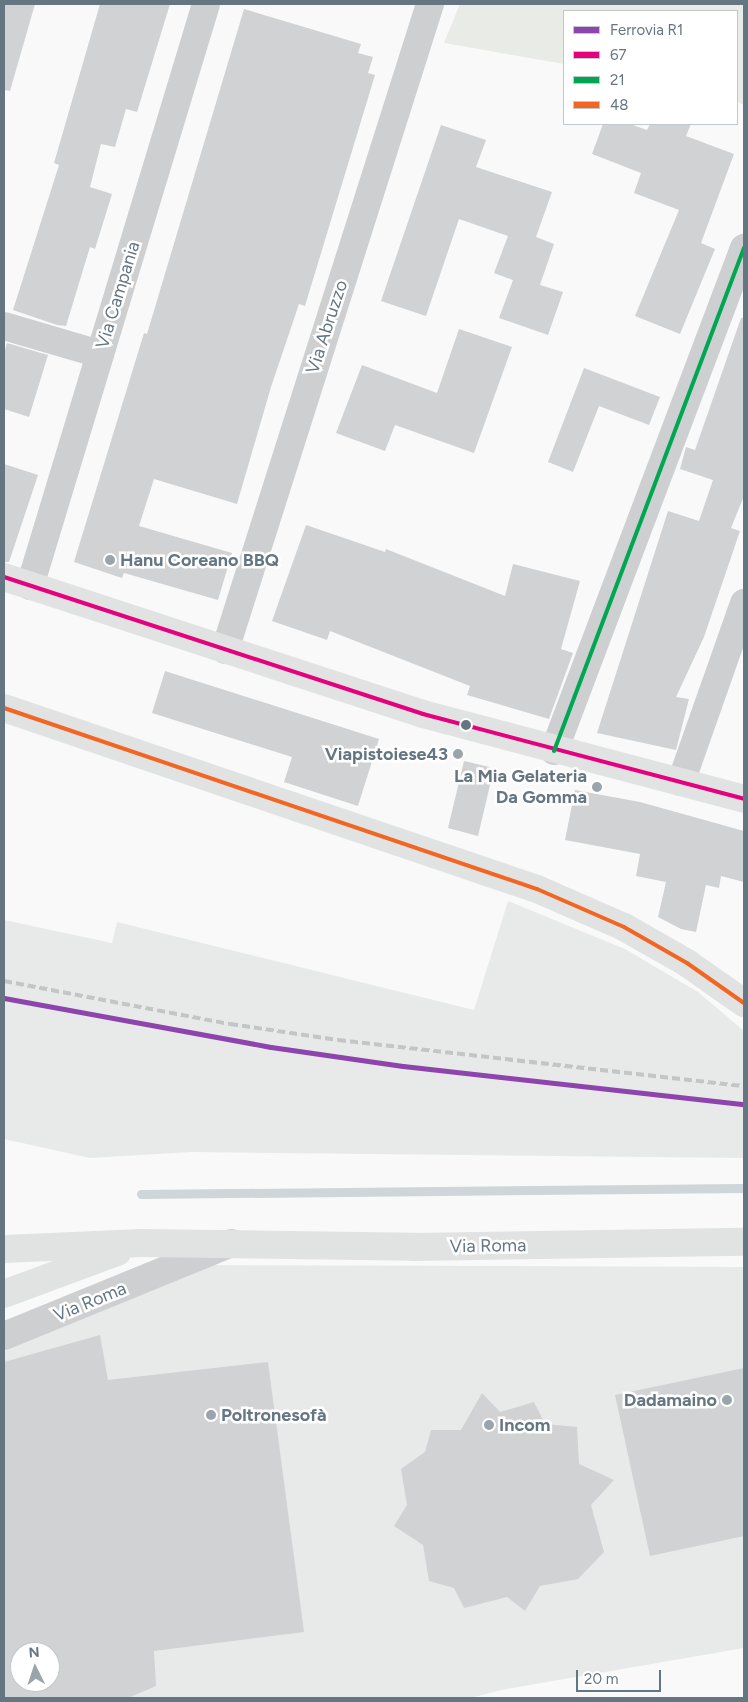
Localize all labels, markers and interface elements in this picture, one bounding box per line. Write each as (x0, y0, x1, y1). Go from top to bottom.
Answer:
legend (563, 10, 738, 125)
text: Ferrovia R1 (610, 21, 683, 39)
text: 67 (610, 46, 627, 64)
text: 21 (610, 71, 625, 89)
text: 48 (610, 96, 629, 114)
street label: Via Campania (91, 239, 145, 351)
street label: Via Abruzzo (302, 277, 352, 377)
place label: Hanu Coreano BBQ (120, 549, 279, 571)
marker: Hanu Coreano BBQ (104, 554, 116, 566)
unlabelled marker (461, 720, 471, 730)
place label: Viapistoiese43 (325, 743, 448, 765)
marker: Viapistoiese43 (452, 748, 464, 760)
place label: La Mia Gelateria Da Gomma (454, 766, 587, 809)
marker: La Mia Gelateria Da Gomma (591, 781, 603, 793)
street label: Via Roma (450, 1235, 526, 1257)
street label: Via Roma (50, 1278, 130, 1326)
place label: Dadamaino (624, 1389, 717, 1411)
marker: Dadamaino (721, 1394, 733, 1406)
place label: Poltronesofà (221, 1404, 326, 1426)
marker: Poltronesofà (205, 1409, 217, 1421)
place label: Incom (499, 1414, 550, 1436)
marker: Incom (483, 1419, 495, 1431)
north arrow (10, 1642, 60, 1692)
text: N (28, 1644, 40, 1661)
scale bar (578, 1660, 663, 1692)
text: 20 m (584, 1670, 618, 1688)

